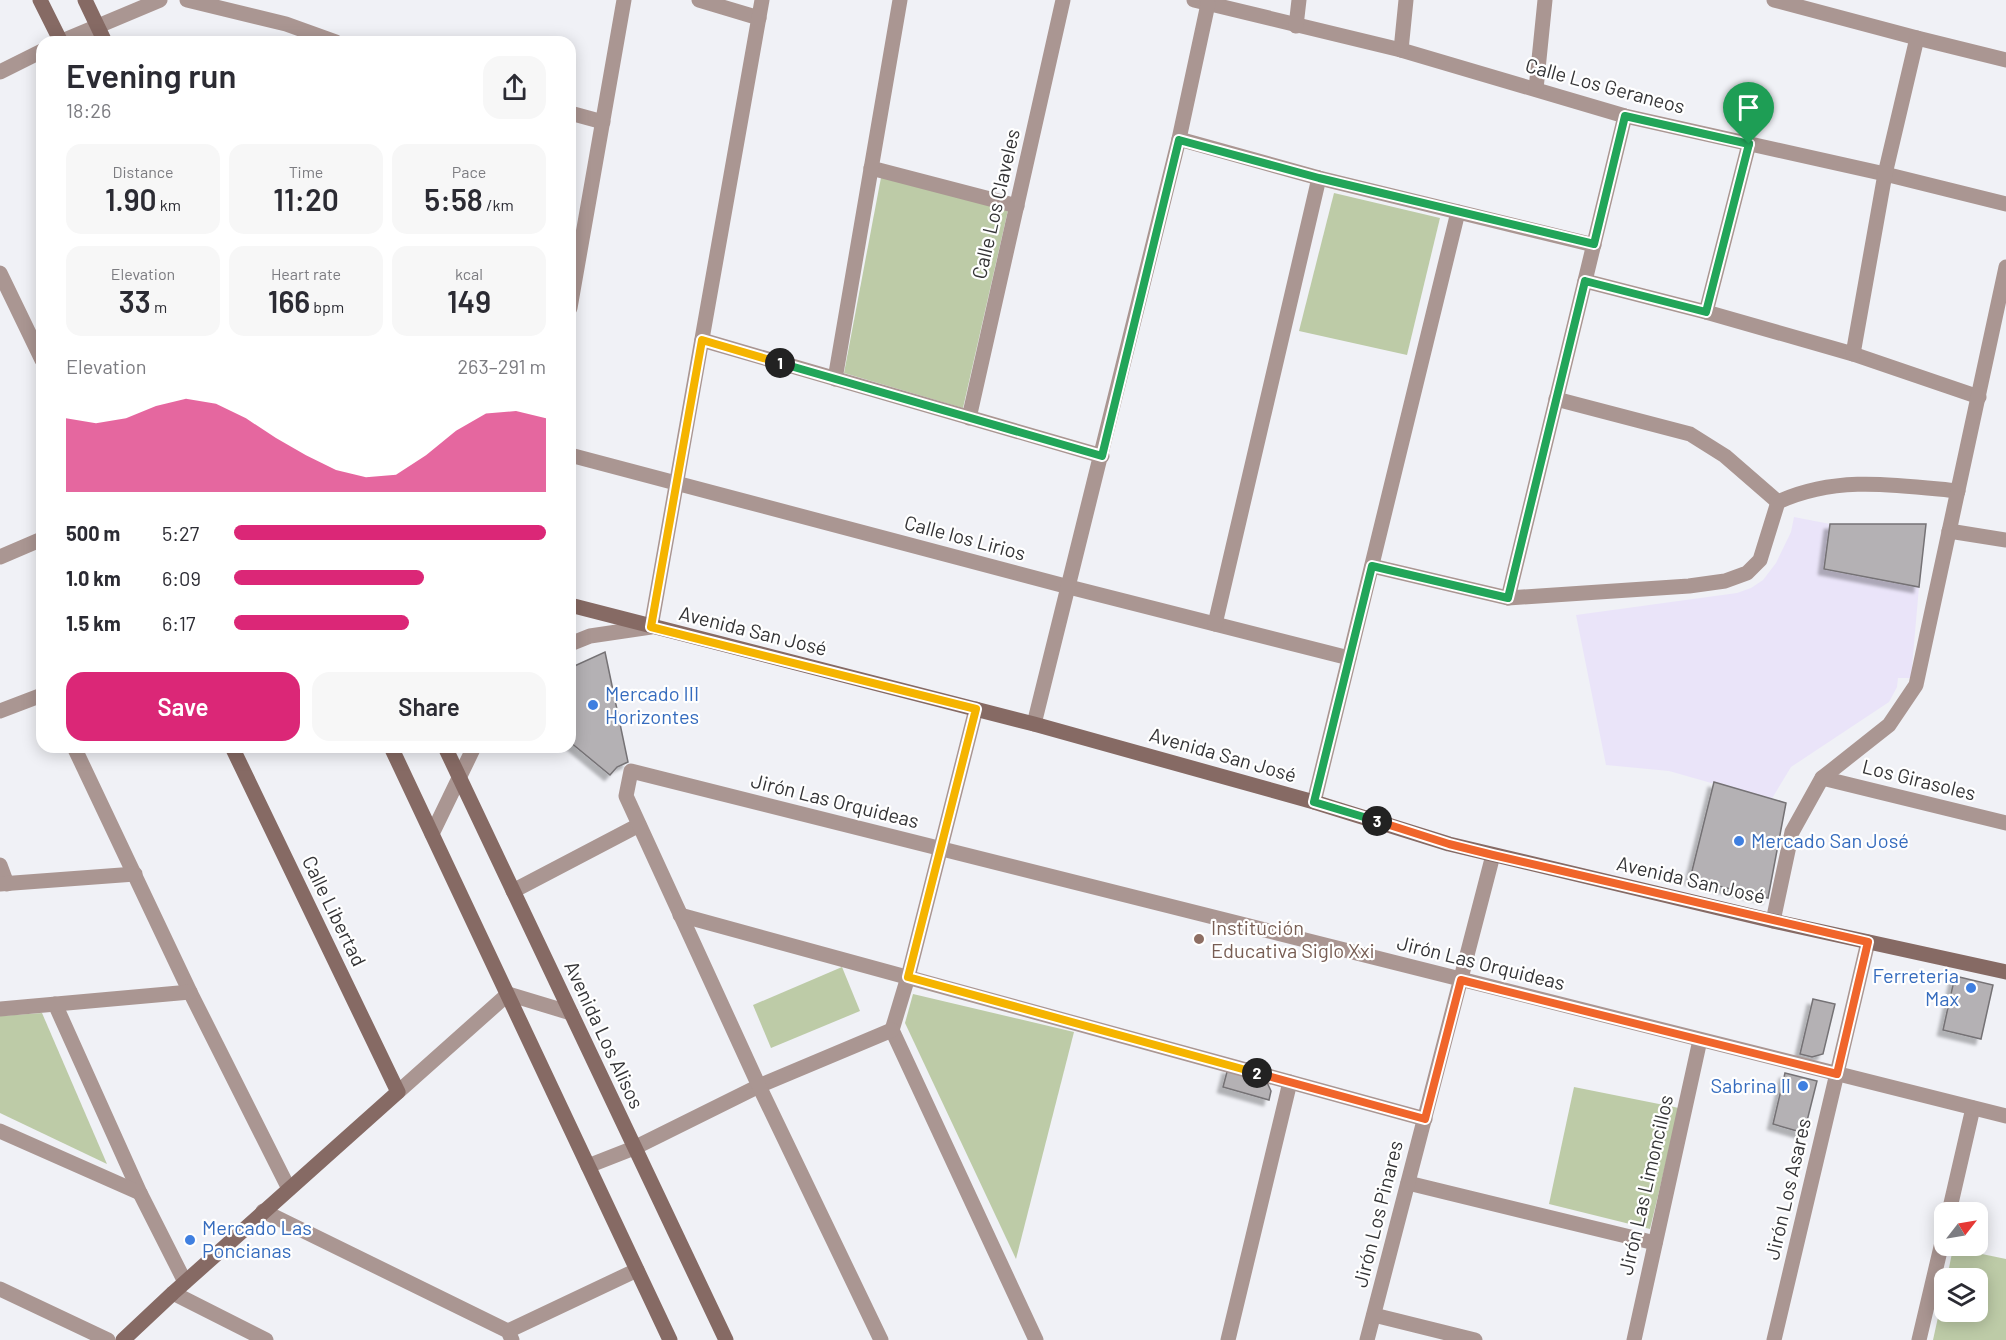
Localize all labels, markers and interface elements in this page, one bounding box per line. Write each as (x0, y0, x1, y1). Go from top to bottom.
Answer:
street label: Calle Los Geraneos (1523, 52, 1688, 118)
text: Evening run (66, 55, 236, 95)
button: share (483, 56, 546, 119)
pin (1723, 82, 1774, 144)
icon: arrive (1732, 91, 1765, 124)
text: 18:26 (66, 98, 111, 122)
street label: Calle Los Claveles (966, 126, 1024, 281)
text: Distance (113, 162, 173, 181)
text: Time (289, 162, 323, 181)
text: Pace (452, 162, 486, 181)
text: 1.90 (105, 181, 157, 217)
text: 11:20 (273, 181, 339, 217)
text: 5:58 (424, 181, 483, 217)
text: km (157, 195, 181, 214)
text: /km (483, 195, 514, 214)
text: Elevation (111, 264, 175, 283)
text: Heart rate (271, 264, 341, 283)
text: kcal (455, 264, 483, 283)
text: 33 (119, 283, 151, 319)
text: 166 (268, 283, 310, 319)
text: 149 (447, 283, 491, 319)
text: m (151, 297, 167, 316)
text: bpm (310, 297, 344, 316)
pin: 1 (765, 348, 795, 378)
text: 1 (777, 353, 783, 372)
text: Elevation (66, 354, 147, 378)
text: 263–291 m (457, 354, 546, 378)
street label: Calle los Lirios (902, 509, 1029, 565)
text: 500 m (66, 521, 120, 545)
text: 5:27 (162, 521, 199, 545)
text: 1.0 km (66, 566, 121, 590)
text: 6:09 (162, 566, 201, 590)
street label: Avenida San José (677, 600, 830, 660)
text: 1.5 km (66, 611, 121, 635)
text: 6:17 (162, 611, 196, 635)
button: Save (66, 672, 300, 741)
button: Share (312, 672, 546, 741)
place label: Mercado III Horizontes (605, 681, 699, 728)
marker: Mercado III Horizontes (586, 698, 600, 712)
street label: Avenida San José (1147, 722, 1300, 786)
street label: Los Girasoles (1860, 753, 1978, 805)
street label: Jirón Las Orquideas (749, 768, 922, 833)
pin: 3 (1362, 806, 1392, 836)
text: 3 (1373, 811, 1381, 830)
place label: Mercado San José (1751, 828, 1909, 852)
marker: Mercado San José (1732, 834, 1746, 848)
street label: Avenida San José (1615, 850, 1768, 908)
street label: Calle Libertad (298, 851, 372, 970)
place label: Institución Educativa Siglo Xxi (1211, 915, 1375, 962)
street label: Jirón Las Orquideas (1395, 930, 1568, 995)
marker: Institución Educativa Siglo Xxi (1192, 932, 1206, 946)
street label: Avenida Los Alisos (560, 957, 650, 1112)
place label: Ferreteria Max (1873, 963, 1959, 1010)
marker: Ferreteria Max (1964, 981, 1978, 995)
pin: 2 (1242, 1058, 1272, 1088)
text: 2 (1253, 1063, 1261, 1082)
place label: Sabrina II (1710, 1073, 1791, 1097)
marker: Sabrina II (1796, 1079, 1810, 1093)
street label: Jirón Las Limoncillos (1613, 1092, 1677, 1277)
street label: Jirón Los Asares (1759, 1116, 1815, 1262)
street label: Jirón Los Pinares (1347, 1138, 1407, 1290)
north arrow (1934, 1202, 1988, 1256)
map controls (1934, 1202, 1988, 1322)
place label: Mercado Las Poncianas (202, 1215, 312, 1262)
marker: Mercado Las Poncianas (183, 1233, 197, 1247)
button: layers (1934, 1268, 1988, 1322)

